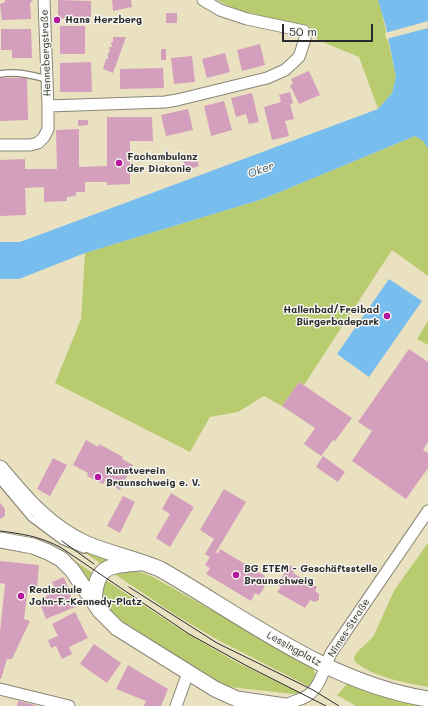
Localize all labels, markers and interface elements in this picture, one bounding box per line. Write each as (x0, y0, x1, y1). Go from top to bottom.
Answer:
street label: Hennebergstraße (38, 9, 54, 97)
place label: Hans Herzberg (65, 14, 142, 26)
marker: Hans Herzberg (52, 15, 62, 25)
scale bar (284, 16, 375, 42)
text: 50 m (289, 23, 317, 39)
place label: Fachambulanz der Diakonie (127, 151, 198, 174)
marker: Fachambulanz der Diakonie (114, 158, 124, 168)
water label: Oker (246, 159, 276, 181)
place label: Hallenbad/Freibad Bürgerbadepark (283, 304, 379, 328)
marker: Hallenbad/Freibad Bürgerbadepark (382, 311, 392, 321)
place label: Kunstverein Braunschweig e. V. (106, 465, 200, 488)
marker: Kunstverein Braunschweig e. V. (93, 472, 103, 482)
place label: BG ETEM - Geschäftsstelle Braunschweig (244, 563, 377, 586)
marker: BG ETEM - Geschäftsstelle Braunschweig (231, 570, 241, 580)
place label: Realschule John-F.-Kennedy-Platz (29, 584, 142, 608)
marker: Realschule John-F.-Kennedy-Platz (16, 591, 26, 601)
street label: Nîmes-Straße (326, 596, 372, 660)
street label: Lessingplatz (265, 629, 323, 669)

